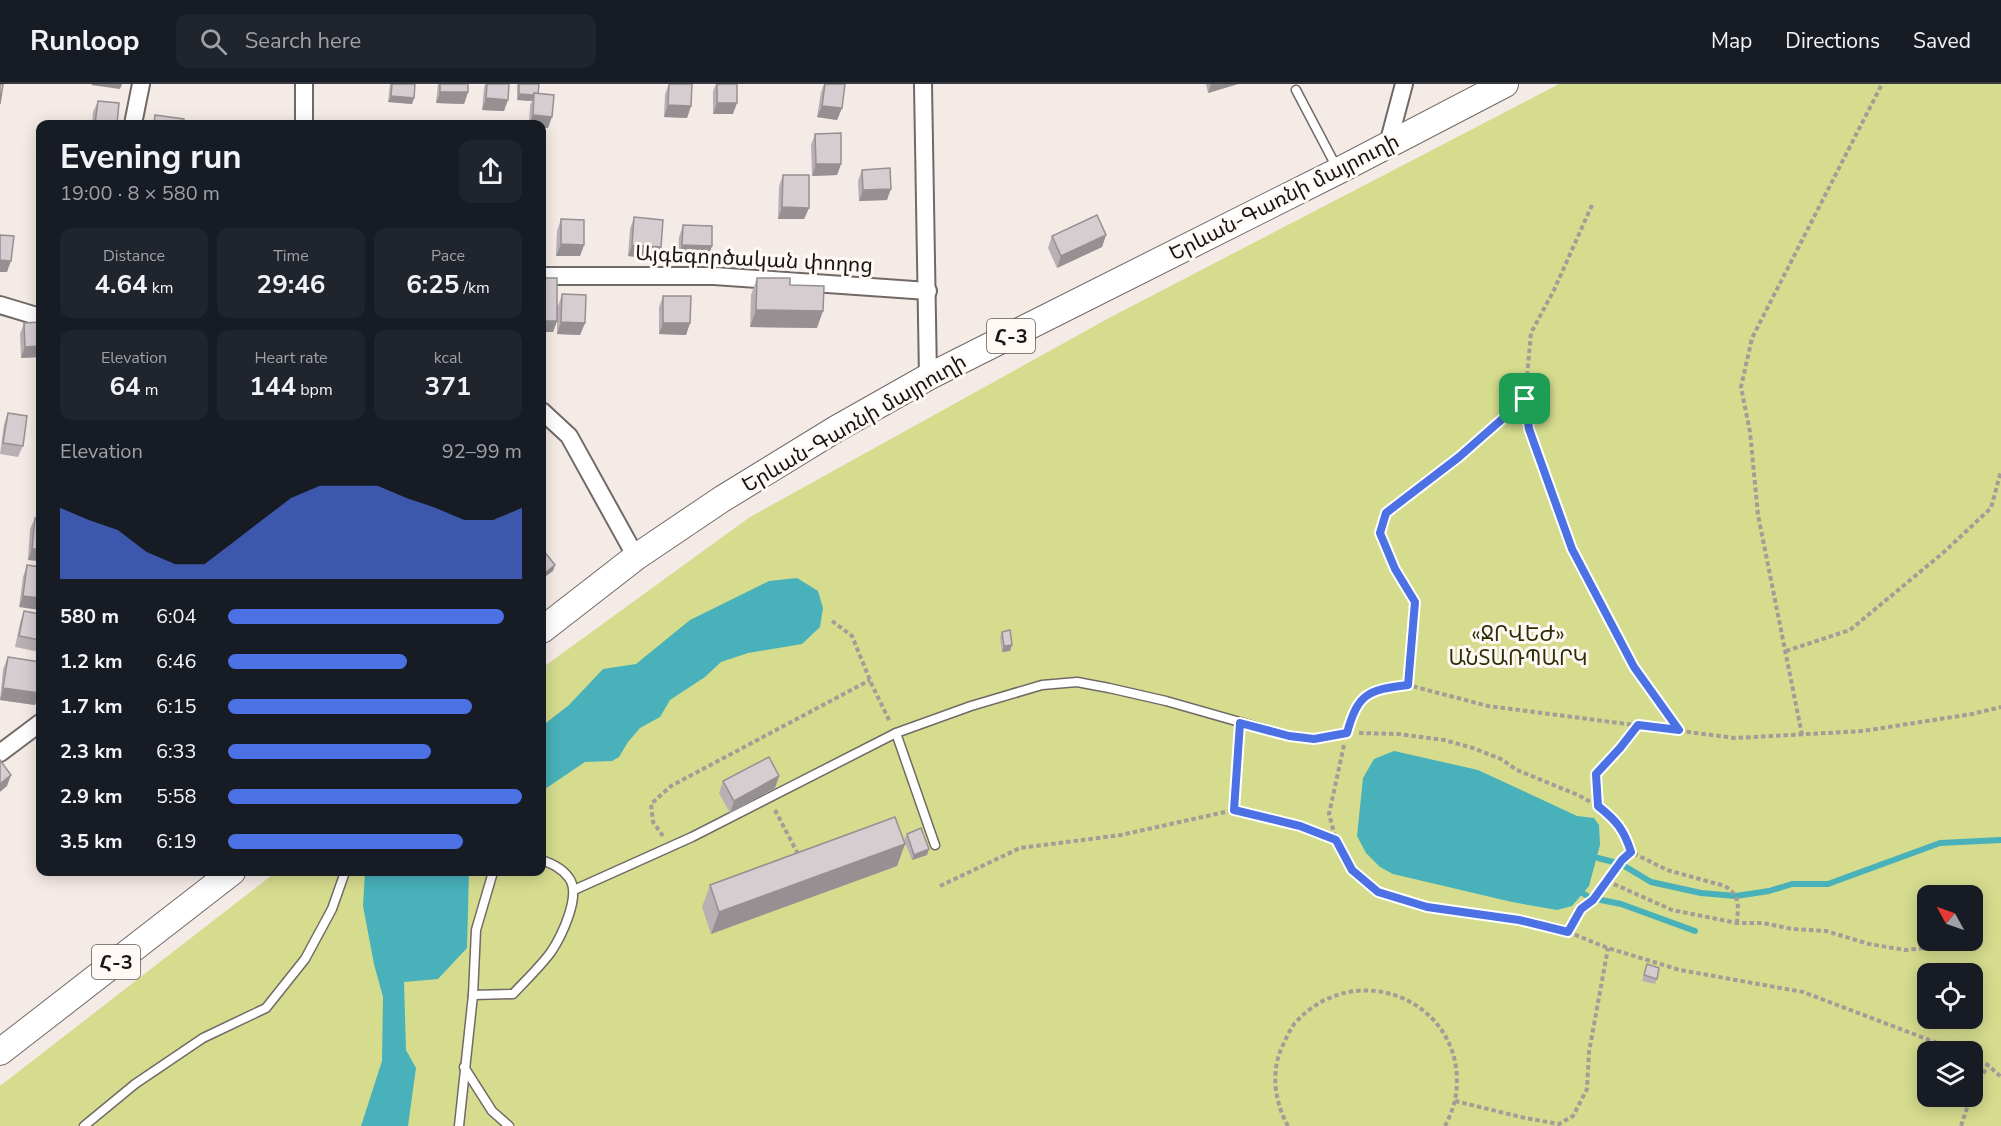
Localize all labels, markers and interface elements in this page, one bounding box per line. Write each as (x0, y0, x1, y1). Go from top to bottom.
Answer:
search box (176, 14, 596, 68)
text: Runloop (30, 22, 140, 60)
icon: search (197, 25, 230, 58)
text: Search here (245, 26, 361, 56)
text: Map (1711, 27, 1752, 55)
text: Directions (1785, 27, 1880, 55)
text: Saved (1913, 27, 1971, 55)
street label: Երևան-Գառնի մայրուղի (1164, 127, 1404, 267)
text: Evening run (60, 135, 242, 180)
button: share (459, 140, 522, 203)
text: 19:00 · 8 × 580 m (60, 180, 220, 207)
street label: Այգեգործական փողոց (634, 239, 874, 279)
text: Distance (103, 245, 165, 267)
text: Time (273, 245, 309, 267)
text: Pace (431, 245, 465, 267)
text: 4.64 (94, 267, 148, 302)
text: 29:46 (257, 267, 325, 302)
text: 6:25 (406, 267, 459, 302)
text: km (148, 277, 174, 299)
text: /km (459, 277, 490, 299)
road number: Հ-3 (987, 319, 1035, 353)
text: Elevation (101, 347, 167, 369)
text: Heart rate (254, 347, 328, 369)
text: kcal (434, 347, 462, 369)
street label: Երևան-Գառնի մայրուղի (737, 347, 971, 499)
text: 64 (109, 369, 141, 404)
text: 144 (249, 369, 296, 404)
text: 371 (425, 369, 471, 404)
pin (1499, 373, 1550, 424)
text: m (141, 379, 159, 401)
text: bpm (296, 379, 333, 401)
icon: arrive (1508, 382, 1541, 415)
text: Elevation (60, 438, 143, 465)
text: 92–99 m (442, 438, 522, 465)
text: 580 m (60, 603, 119, 630)
text: 6:04 (156, 603, 197, 630)
park label: «ՋՐՎԵԺ» ԱՆՏԱՌՊԱՐԿ (1448, 620, 1588, 672)
text: 1.2 km (60, 648, 123, 675)
text: 6:46 (156, 648, 197, 675)
text: 1.7 km (60, 693, 123, 720)
text: 6:15 (156, 693, 197, 720)
text: 2.3 km (60, 738, 123, 765)
text: 6:33 (156, 738, 197, 765)
text: 2.9 km (60, 783, 123, 810)
text: 5:58 (156, 783, 197, 810)
text: 3.5 km (60, 828, 123, 855)
text: 6:19 (156, 828, 197, 855)
north arrow (1917, 885, 1983, 951)
map controls (1917, 885, 1983, 1107)
road number: Հ-3 (92, 945, 140, 979)
button: locate (1917, 963, 1983, 1029)
button: layers (1917, 1041, 1983, 1107)

